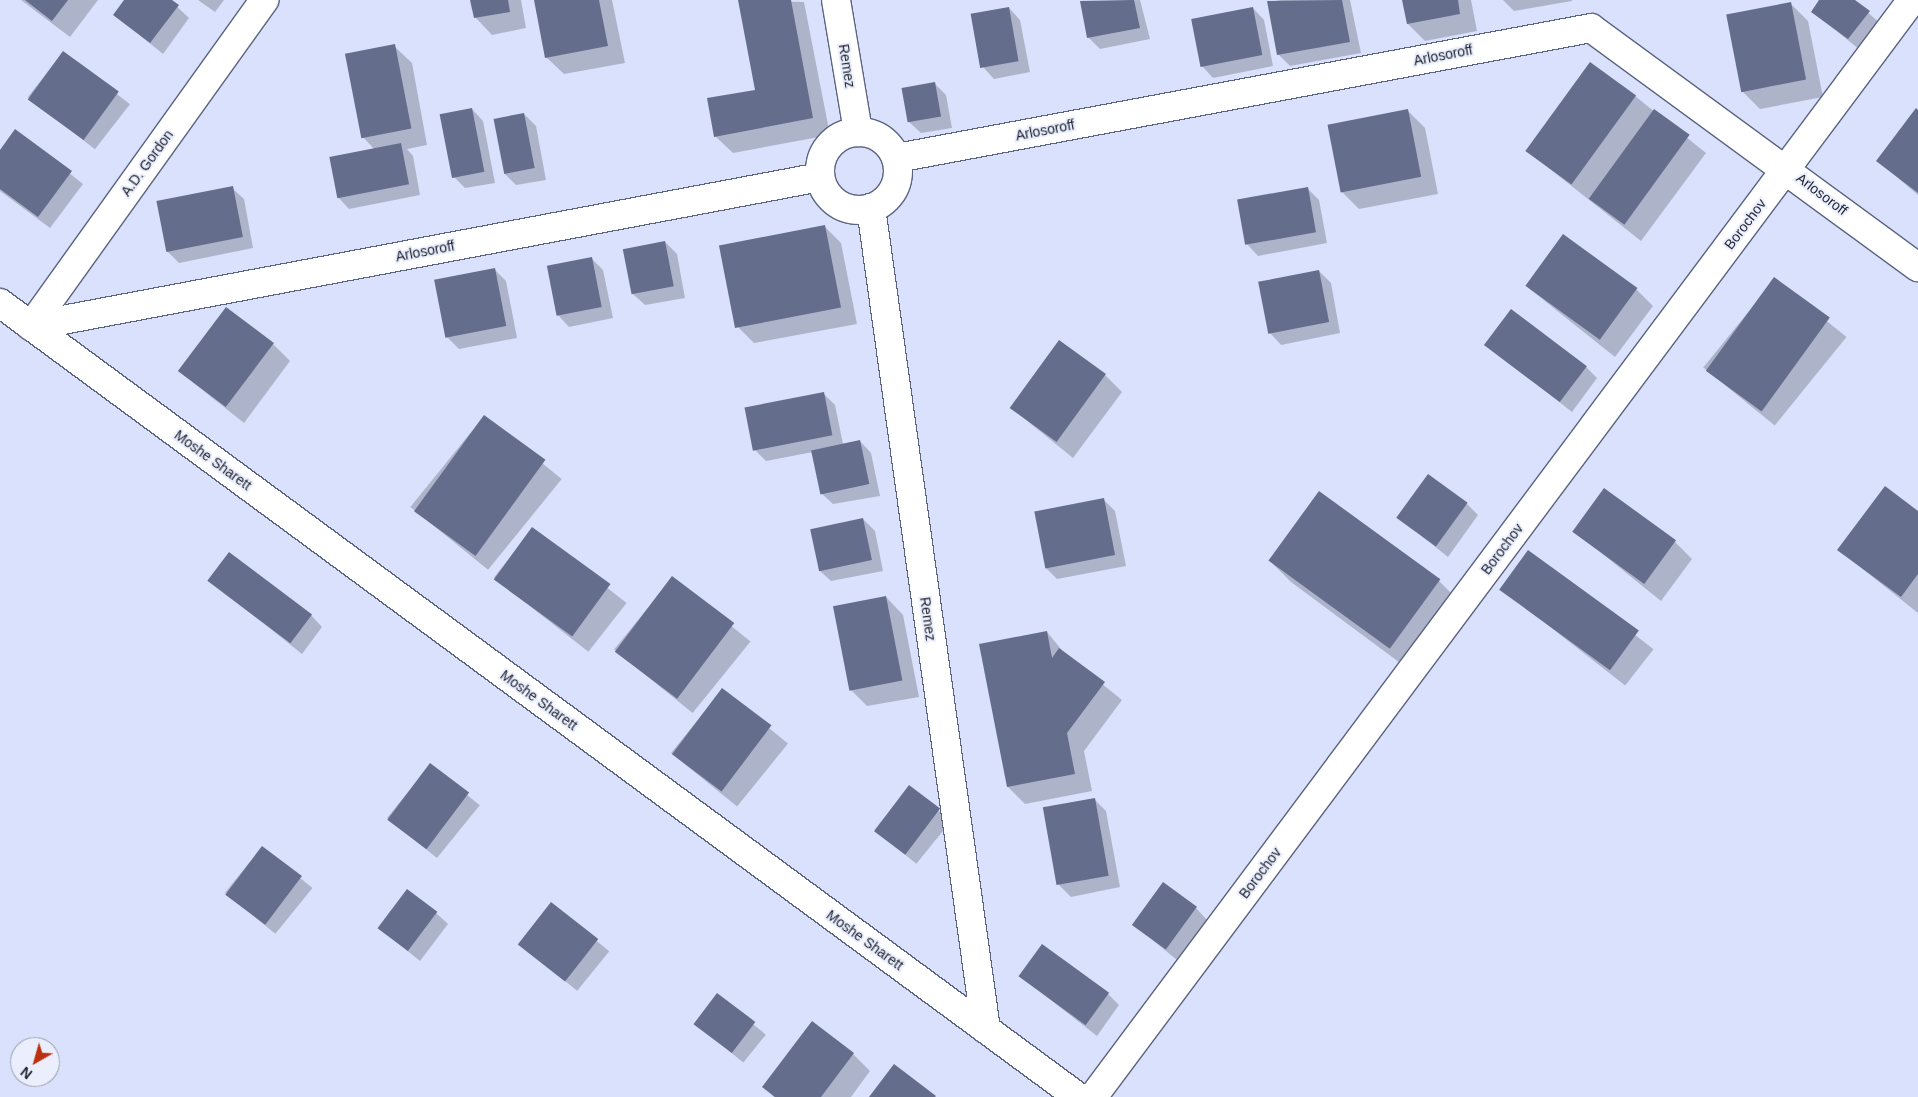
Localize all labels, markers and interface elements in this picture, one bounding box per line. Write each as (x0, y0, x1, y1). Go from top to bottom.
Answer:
street label: Arlosoroff (1412, 41, 1474, 69)
street label: Remez (835, 43, 859, 89)
street label: Arlosoroff (1014, 116, 1076, 144)
street label: A.D. Gordon (117, 127, 177, 199)
street label: Arlosoroff (1793, 169, 1851, 219)
street label: Borochov (1720, 195, 1770, 253)
street label: Arlosoroff (394, 237, 456, 265)
street label: Moshe Sharett (171, 426, 255, 494)
street label: Borochov (1477, 520, 1527, 578)
street label: Remez (917, 596, 939, 642)
street label: Moshe Sharett (497, 666, 581, 734)
street label: Borochov (1235, 844, 1285, 902)
street label: Moshe Sharett (823, 906, 907, 974)
north arrow (10, 1037, 60, 1087)
text: N (17, 1064, 35, 1082)

